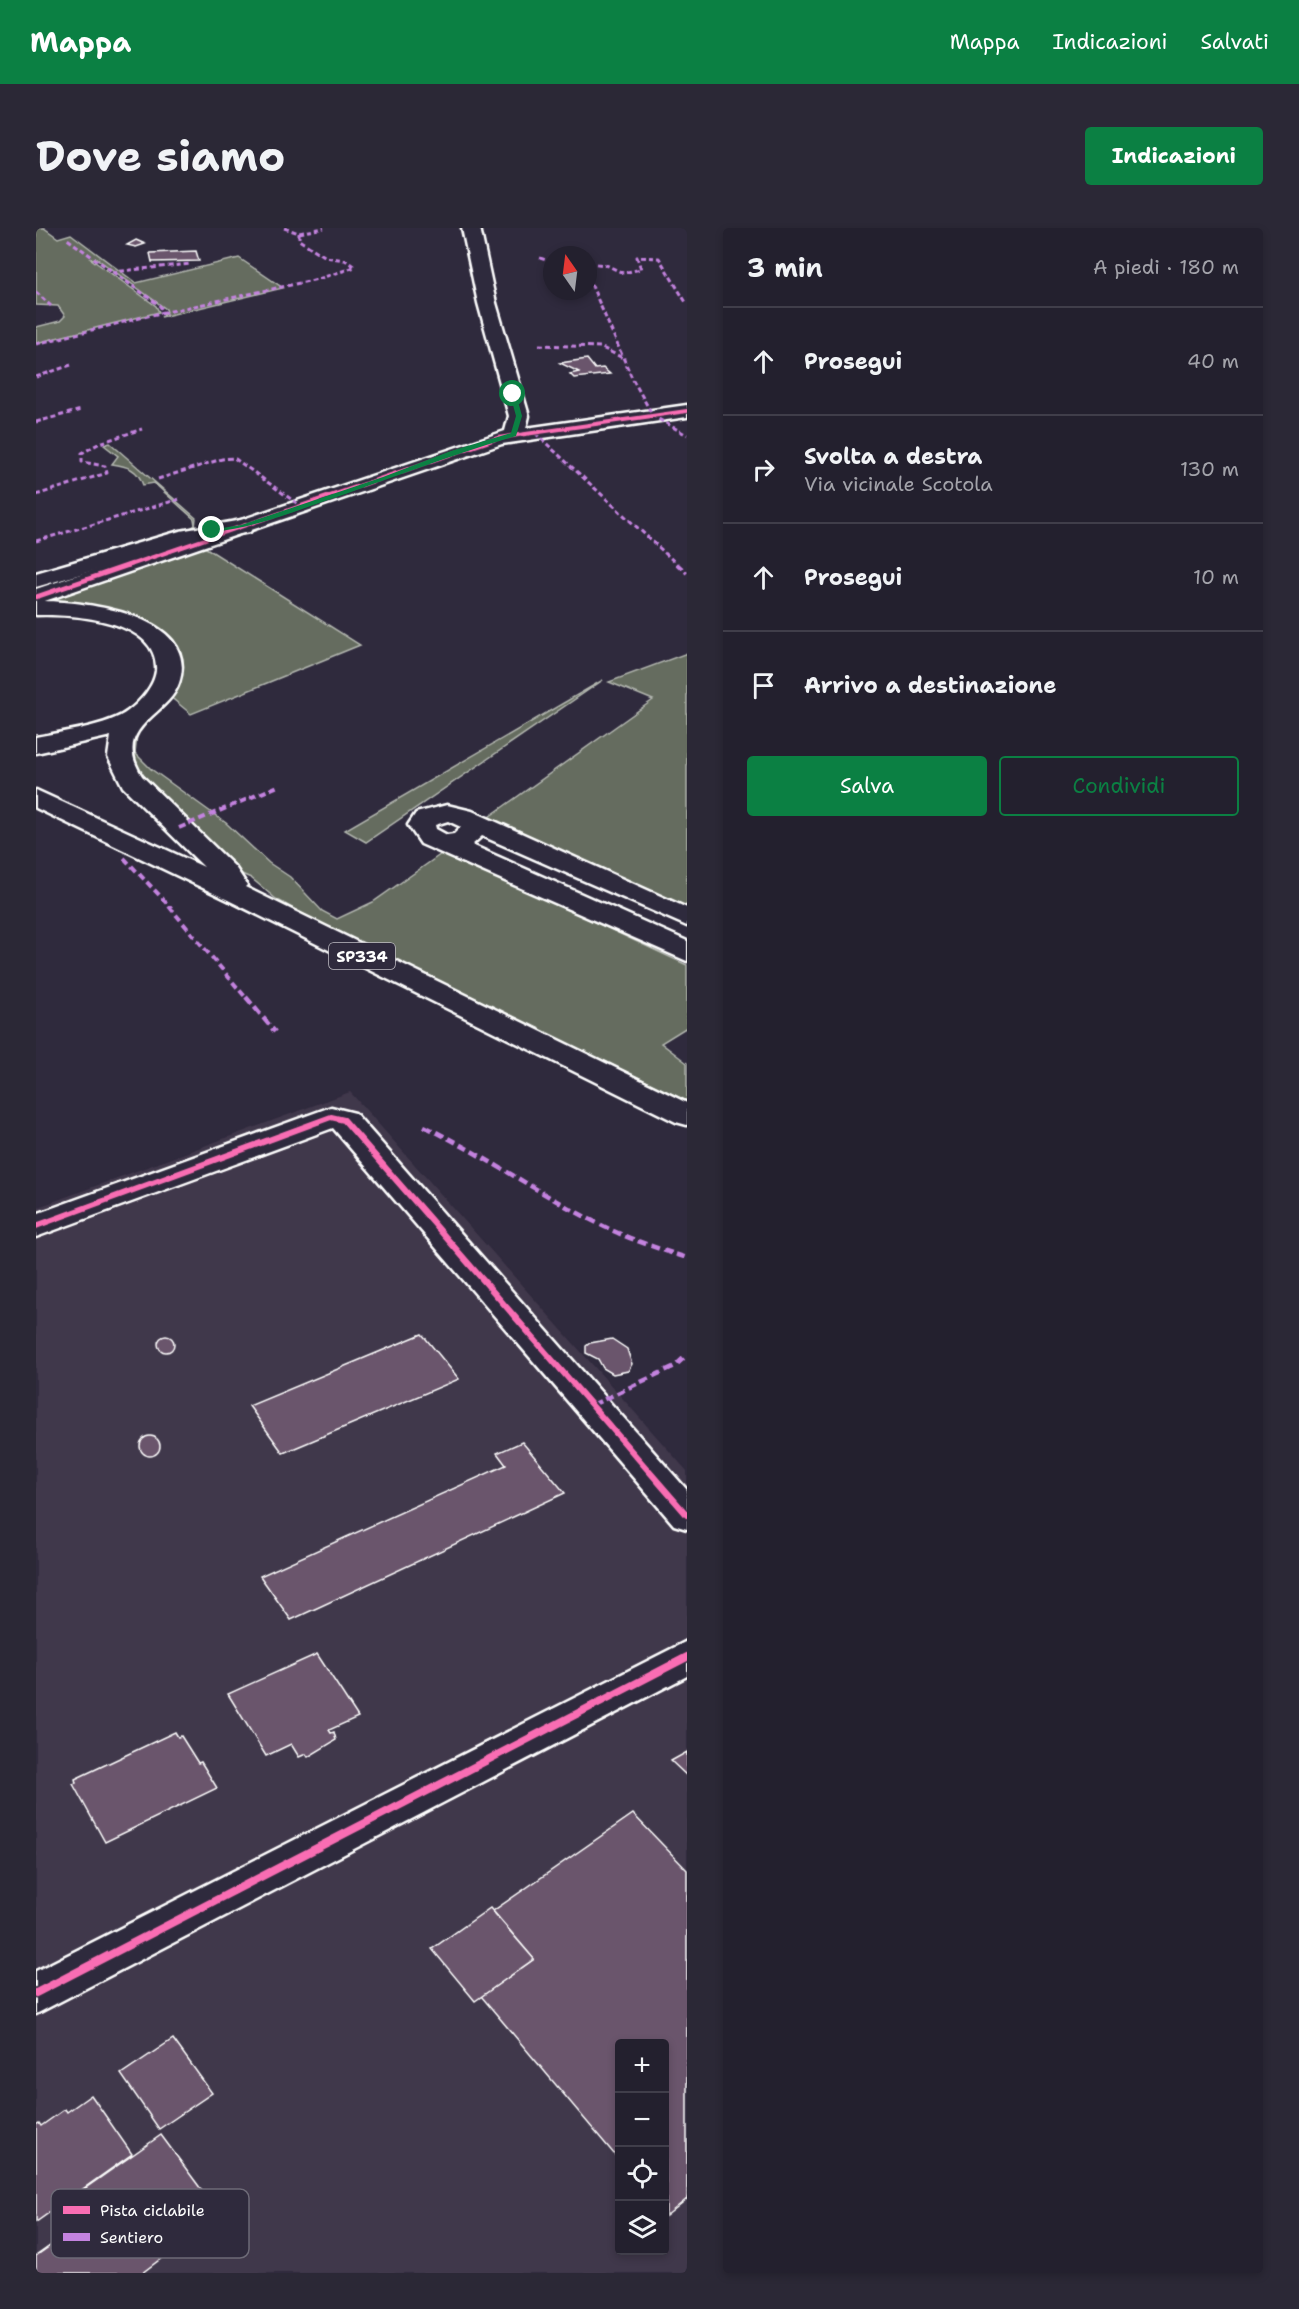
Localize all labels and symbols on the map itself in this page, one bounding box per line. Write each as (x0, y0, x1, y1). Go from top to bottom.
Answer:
north arrow (543, 246, 597, 300)
route start (499, 380, 525, 406)
route end (198, 516, 224, 542)
road number: SP334 (329, 943, 395, 969)
legend (51, 2189, 249, 2258)
text: Pista ciclabile (100, 2200, 205, 2221)
text: Sentiero (100, 2227, 163, 2248)

